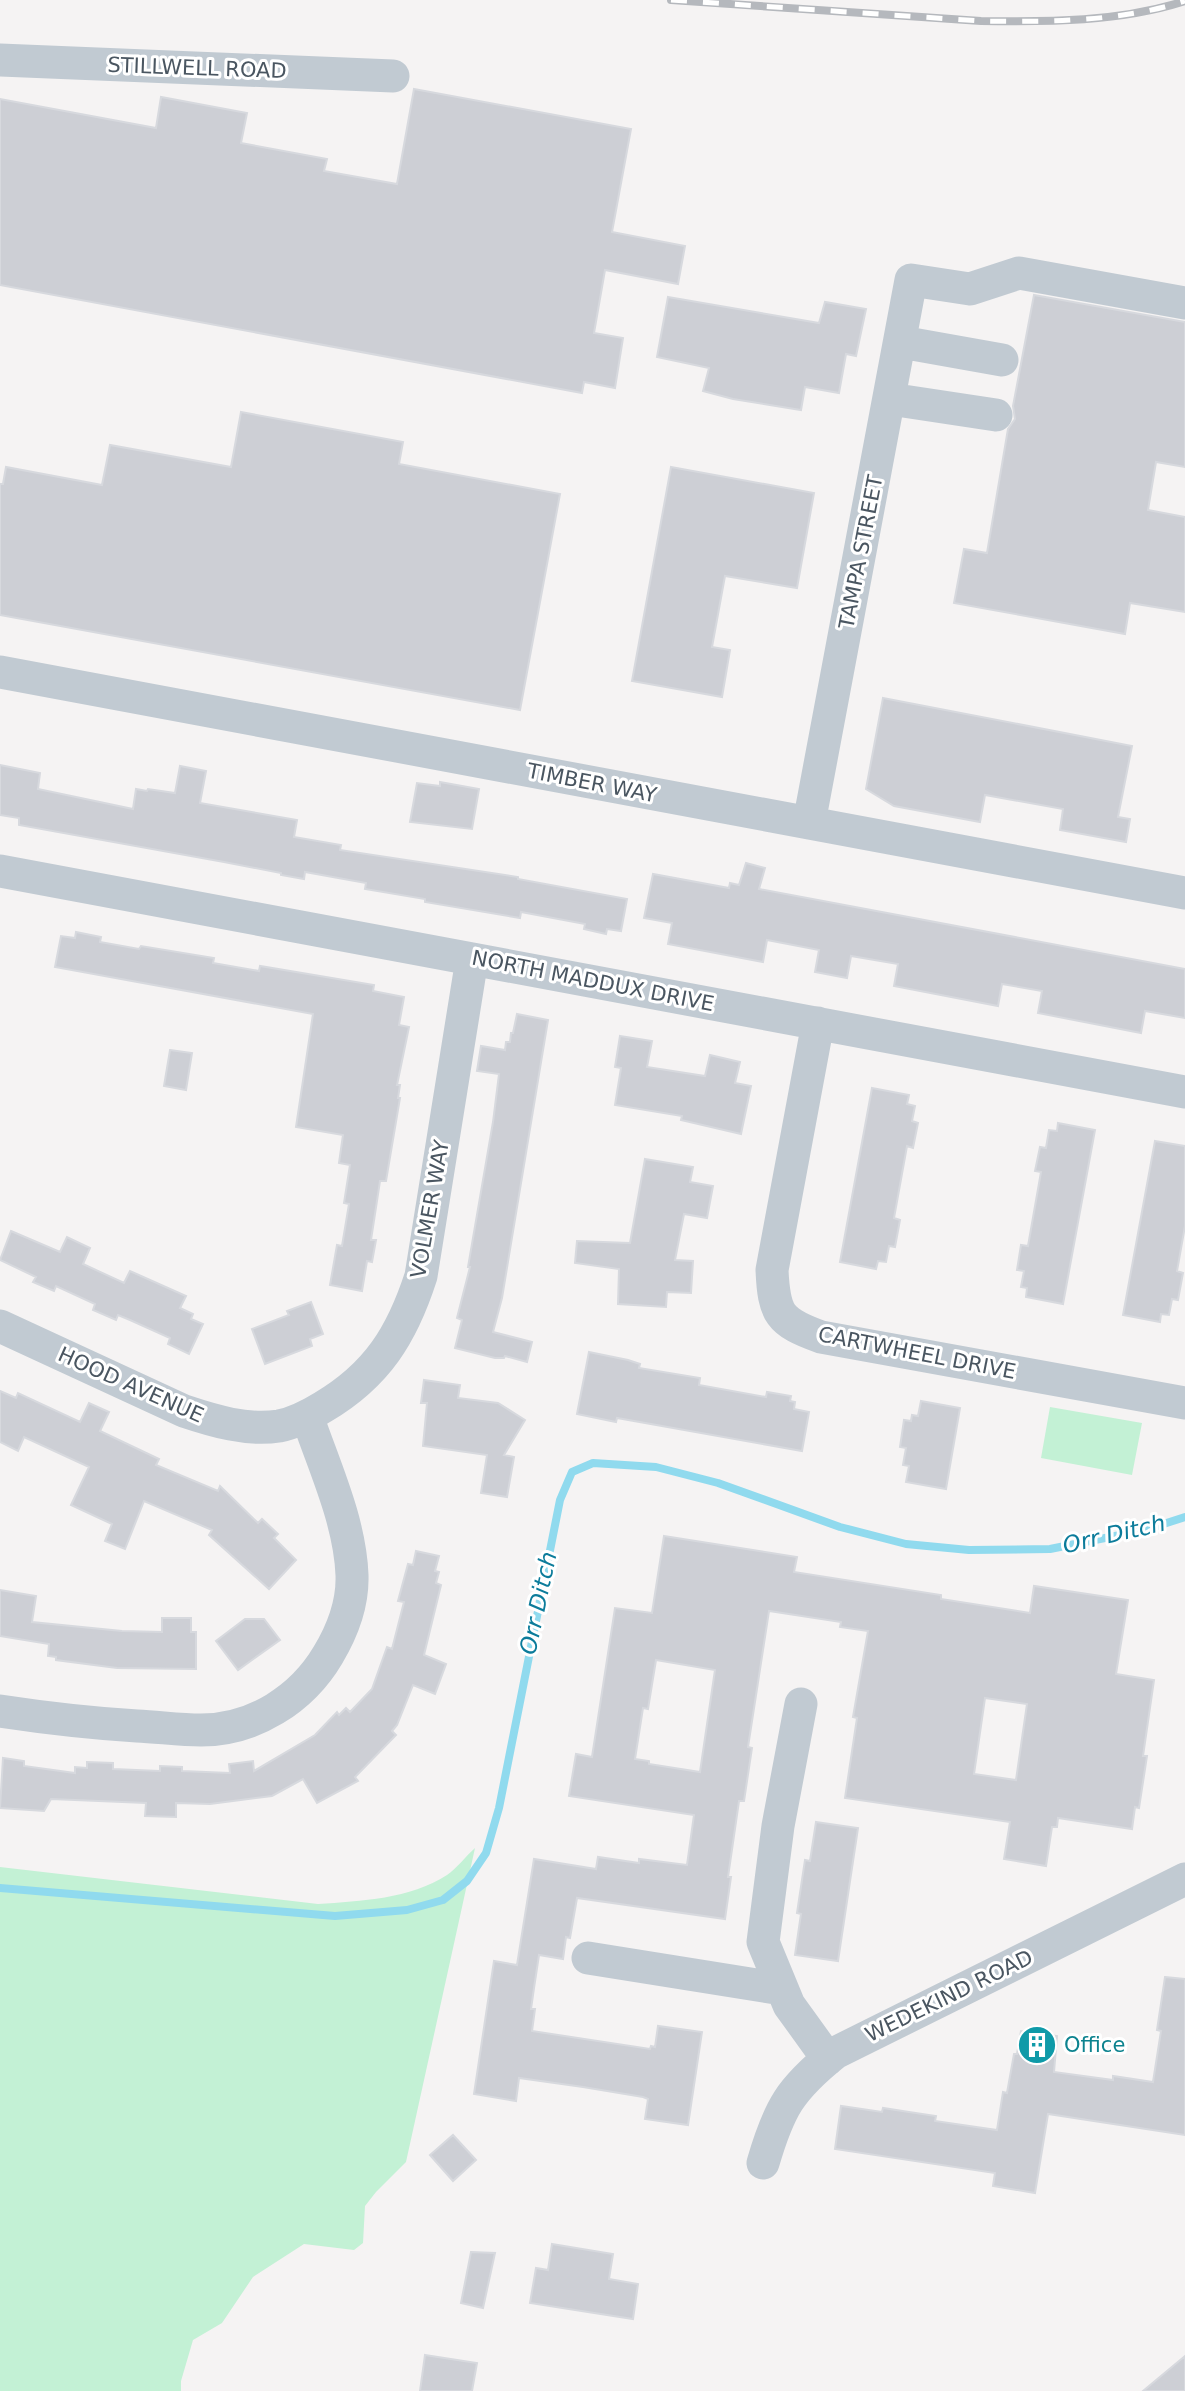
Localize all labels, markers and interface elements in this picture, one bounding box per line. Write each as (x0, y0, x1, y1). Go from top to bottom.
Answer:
street label: STILLWELL ROAD (107, 53, 287, 83)
street label: TAMPA STREET (834, 473, 888, 632)
street label: TIMBER WAY (524, 759, 659, 807)
street label: NORTH MADDUX DRIVE (470, 946, 716, 1016)
street label: VOLMER WAY (406, 1138, 454, 1280)
street label: CARTWHEEL DRIVE (816, 1322, 1018, 1384)
street label: HOOD AVENUE (55, 1342, 207, 1428)
water label: Orr Ditch (1060, 1510, 1168, 1558)
water label: Orr Ditch (514, 1549, 562, 1657)
street label: WEDEKIND ROAD (861, 1945, 1037, 2047)
building icon: Office (1016, 2024, 1058, 2066)
place label: Office (1064, 2033, 1125, 2057)

